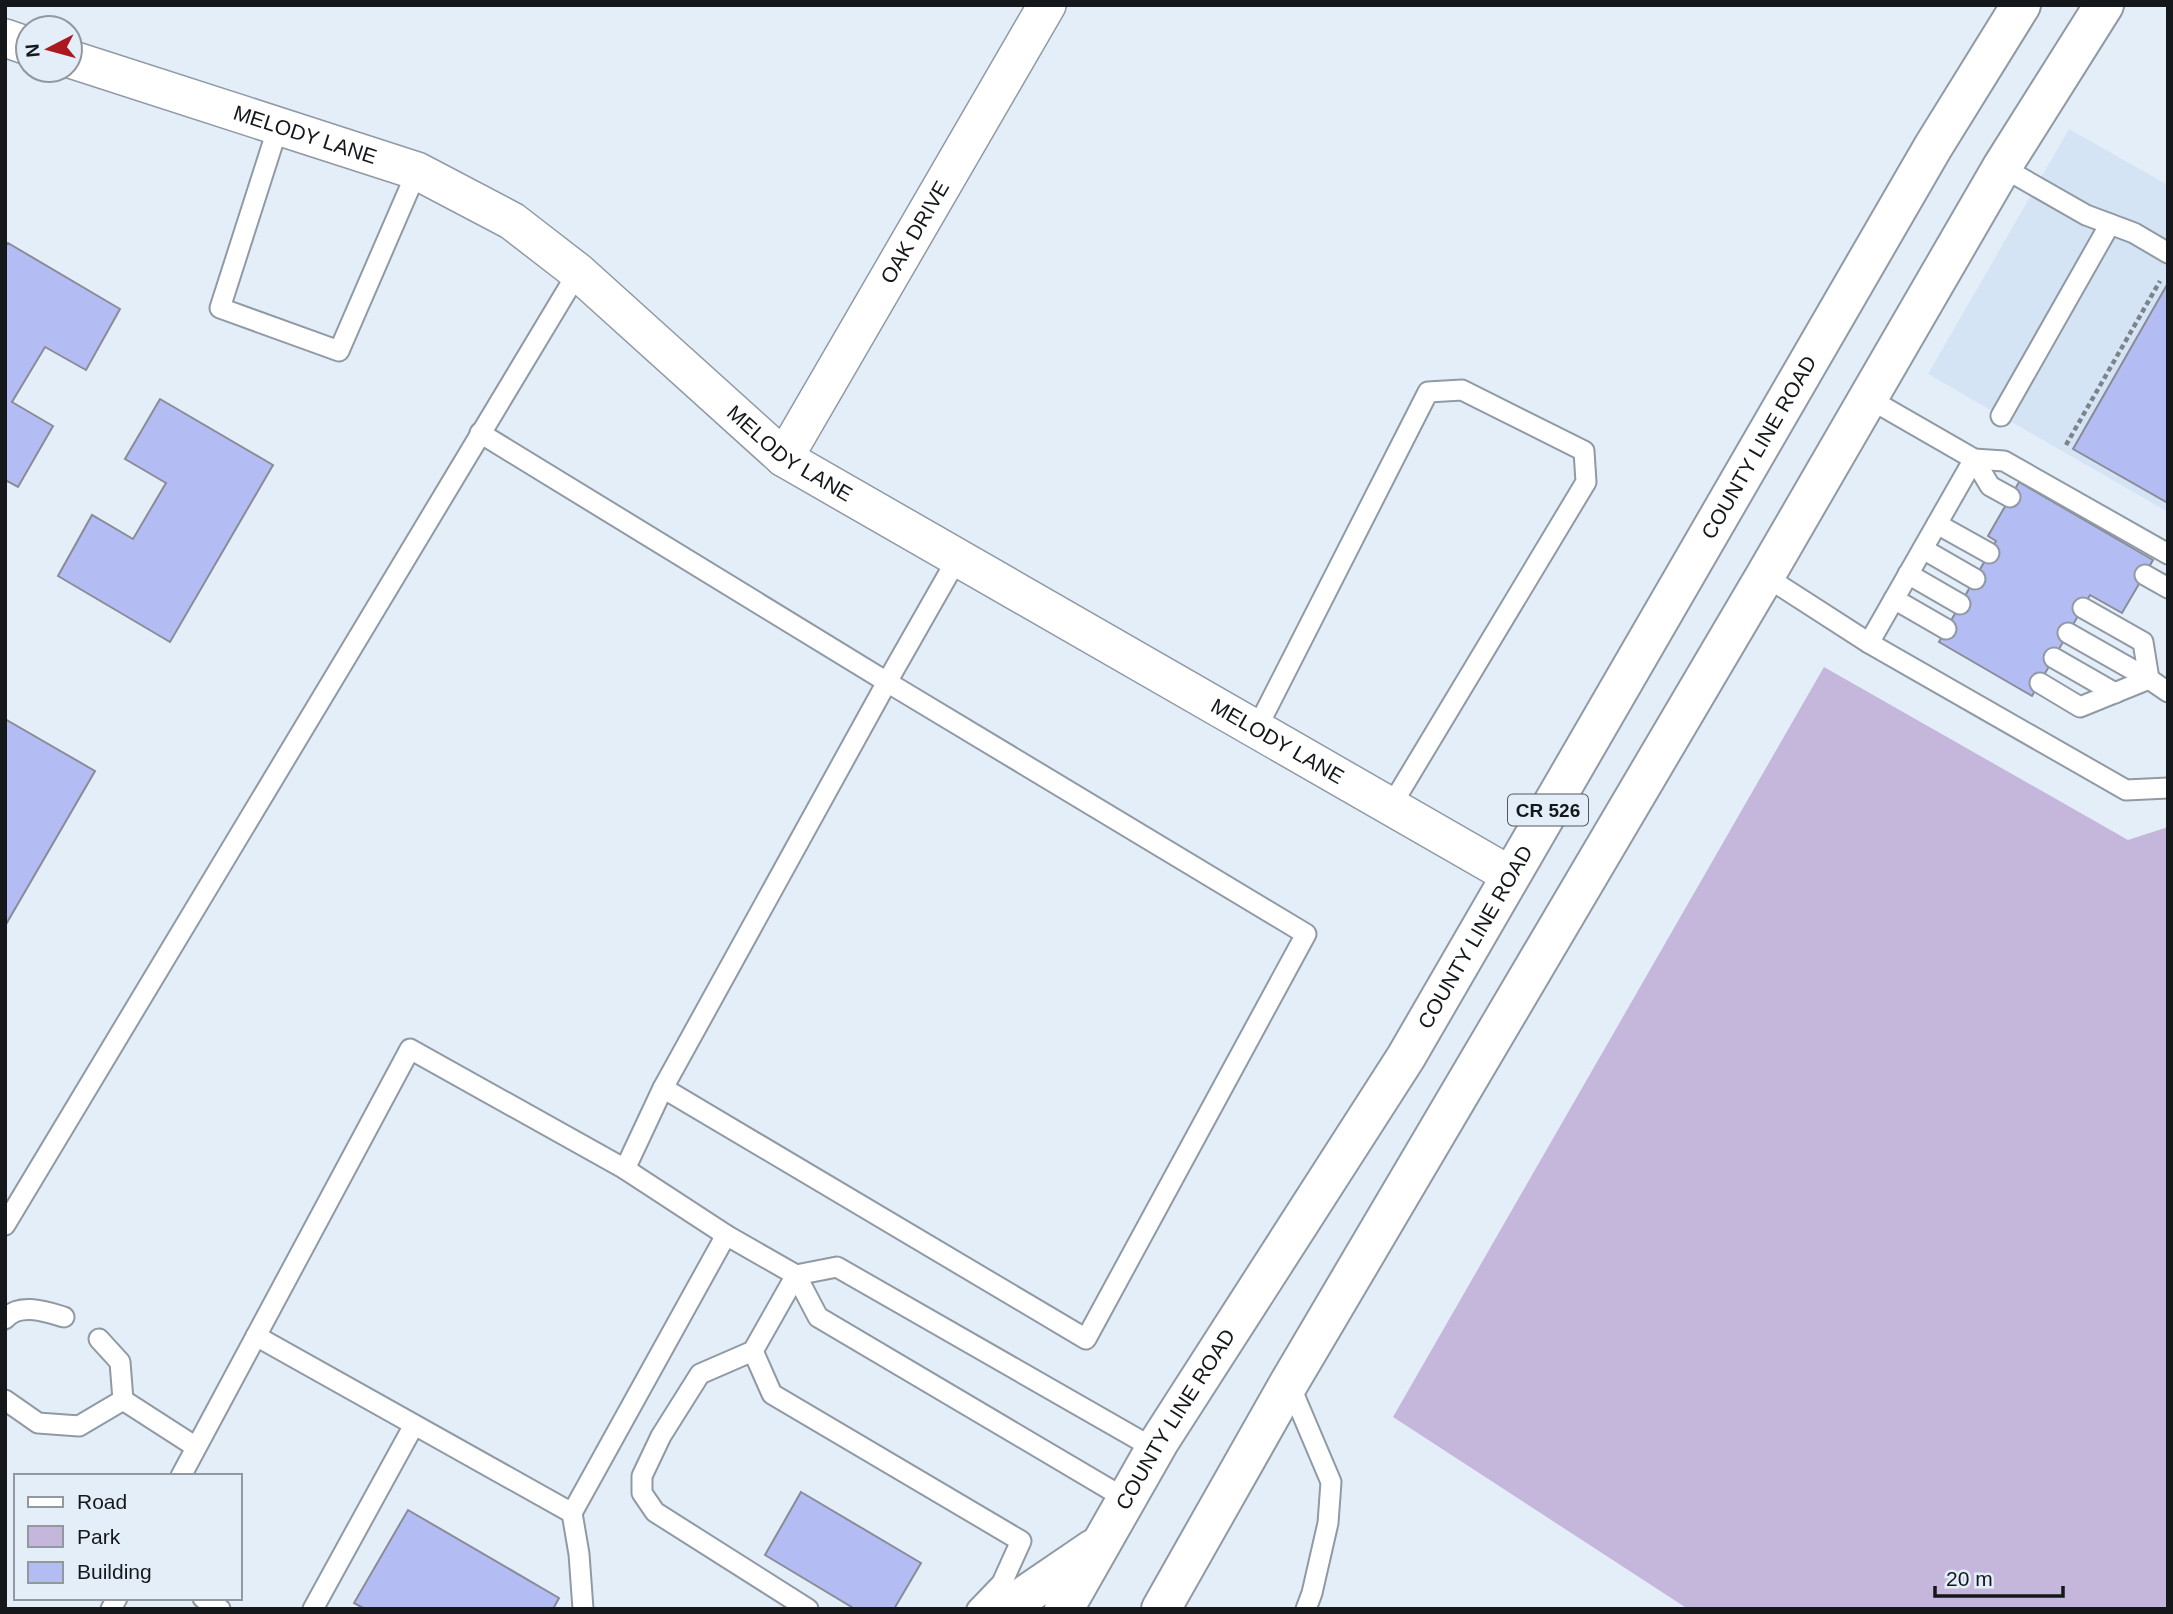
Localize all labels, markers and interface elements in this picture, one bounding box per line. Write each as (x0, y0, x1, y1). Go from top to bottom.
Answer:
north arrow (14, 14, 84, 84)
text: N (21, 43, 44, 59)
street label: MELODY LANE (231, 101, 380, 168)
street label: OAK DRIVE (876, 177, 953, 287)
street label: COUNTY LINE ROAD (1697, 352, 1821, 543)
street label: MELODY LANE (723, 401, 856, 506)
street label: MELODY LANE (1207, 694, 1348, 788)
road number: CR 526 (1508, 794, 1588, 825)
street label: COUNTY LINE ROAD (1413, 841, 1537, 1032)
street label: COUNTY LINE ROAD (1111, 1325, 1239, 1513)
legend (14, 1474, 242, 1600)
text: Road (77, 1490, 127, 1513)
text: Park (77, 1525, 121, 1548)
scale bar (1935, 1554, 2063, 1598)
text: Building (77, 1560, 152, 1583)
text: 20 m (1946, 1567, 1993, 1590)

